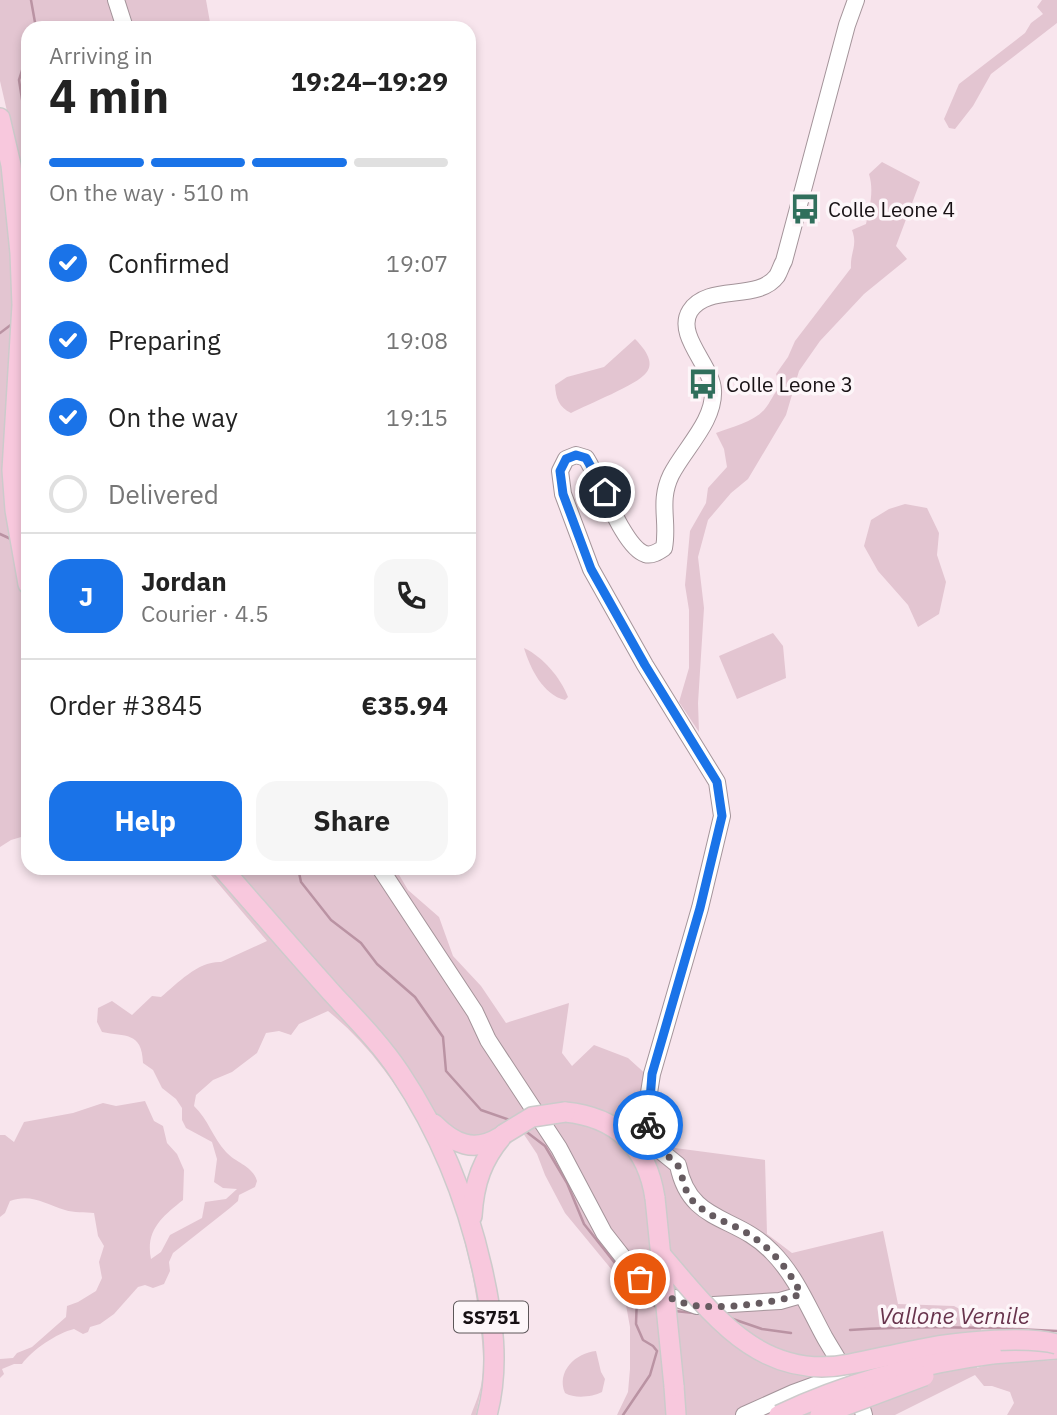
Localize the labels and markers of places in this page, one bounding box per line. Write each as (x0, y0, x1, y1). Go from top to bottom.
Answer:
bus stop icon: Colle Leone 4 (788, 192, 822, 226)
place label: Colle Leone 4 (828, 195, 955, 223)
bus stop icon: Colle Leone 3 (686, 367, 720, 401)
place label: Colle Leone 3 (726, 370, 853, 398)
pin (575, 462, 635, 522)
pin (610, 1249, 670, 1309)

